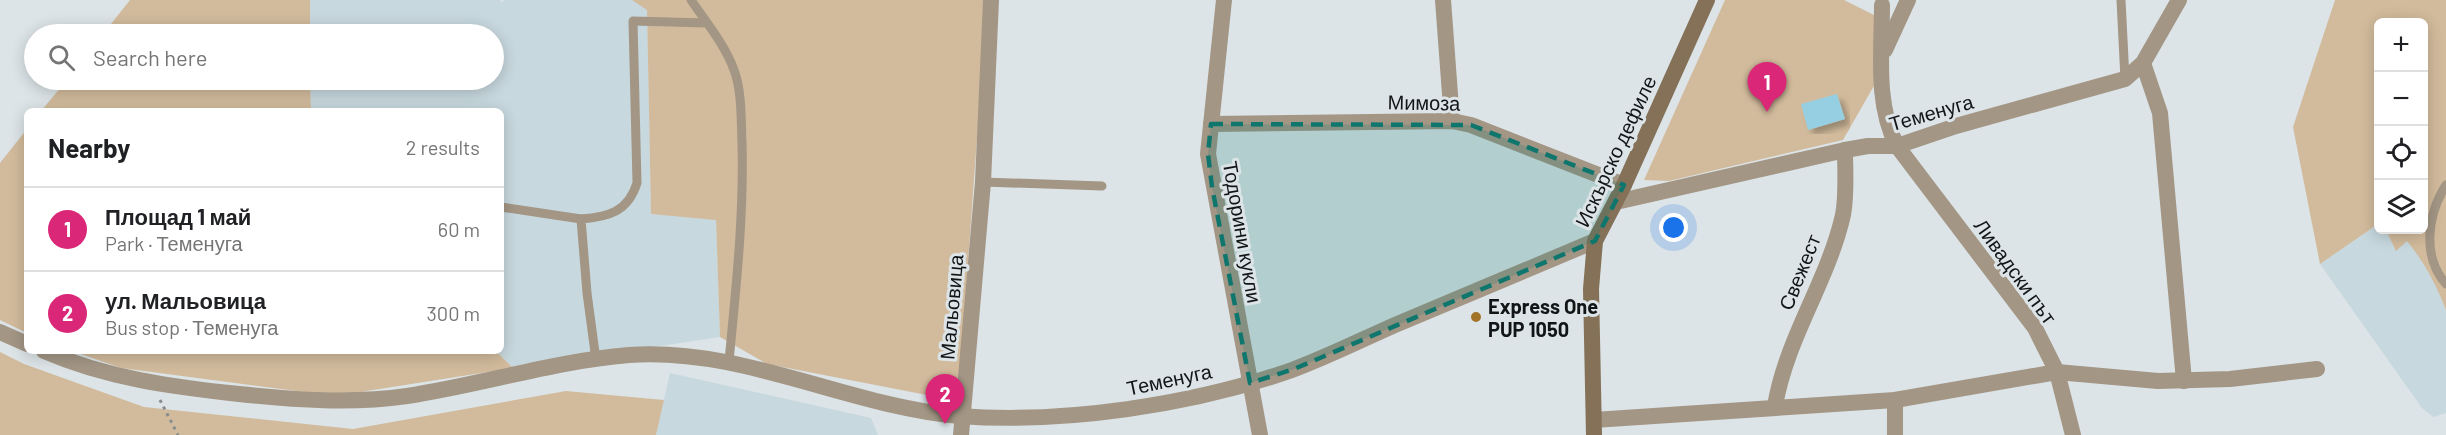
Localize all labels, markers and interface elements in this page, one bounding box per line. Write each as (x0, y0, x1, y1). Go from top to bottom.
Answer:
map controls (2374, 18, 2428, 234)
button: + (2374, 18, 2428, 72)
search box (24, 24, 504, 90)
icon: search (45, 41, 78, 74)
text: Search here (93, 44, 207, 70)
pin: 1 (1748, 63, 1786, 112)
street label: Искърско дефиле (1569, 72, 1661, 230)
button: − (2374, 72, 2428, 126)
street label: Теменуга (1886, 88, 1977, 135)
street label: Мимоза (1387, 89, 1461, 115)
button: locate (2374, 126, 2428, 180)
text: Nearby (48, 132, 130, 163)
text: 2 results (406, 135, 480, 159)
street label: Тодорини кукли (1219, 159, 1267, 305)
button: layers (2374, 180, 2428, 234)
text: Площад 1 май (105, 203, 251, 229)
your location (1659, 213, 1688, 242)
street label: Ливадски път (1970, 214, 2062, 328)
text: 1 (64, 217, 71, 241)
text: 60 m (438, 217, 480, 241)
text: Park · Теменуга (105, 231, 243, 255)
street label: Свежест (1773, 231, 1825, 313)
street label: Мальовица (934, 252, 968, 361)
text: ул. Мальовица (105, 287, 266, 313)
place label: Express One PUP 1050 (1488, 294, 1598, 341)
text: 2 (62, 301, 73, 325)
text: 300 m (427, 301, 480, 325)
marker: Express One PUP 1050 (1469, 310, 1483, 324)
text: Bus stop · Теменуга (105, 315, 278, 339)
street label: Теменуга (1124, 358, 1214, 400)
pin: 2 (926, 374, 964, 424)

